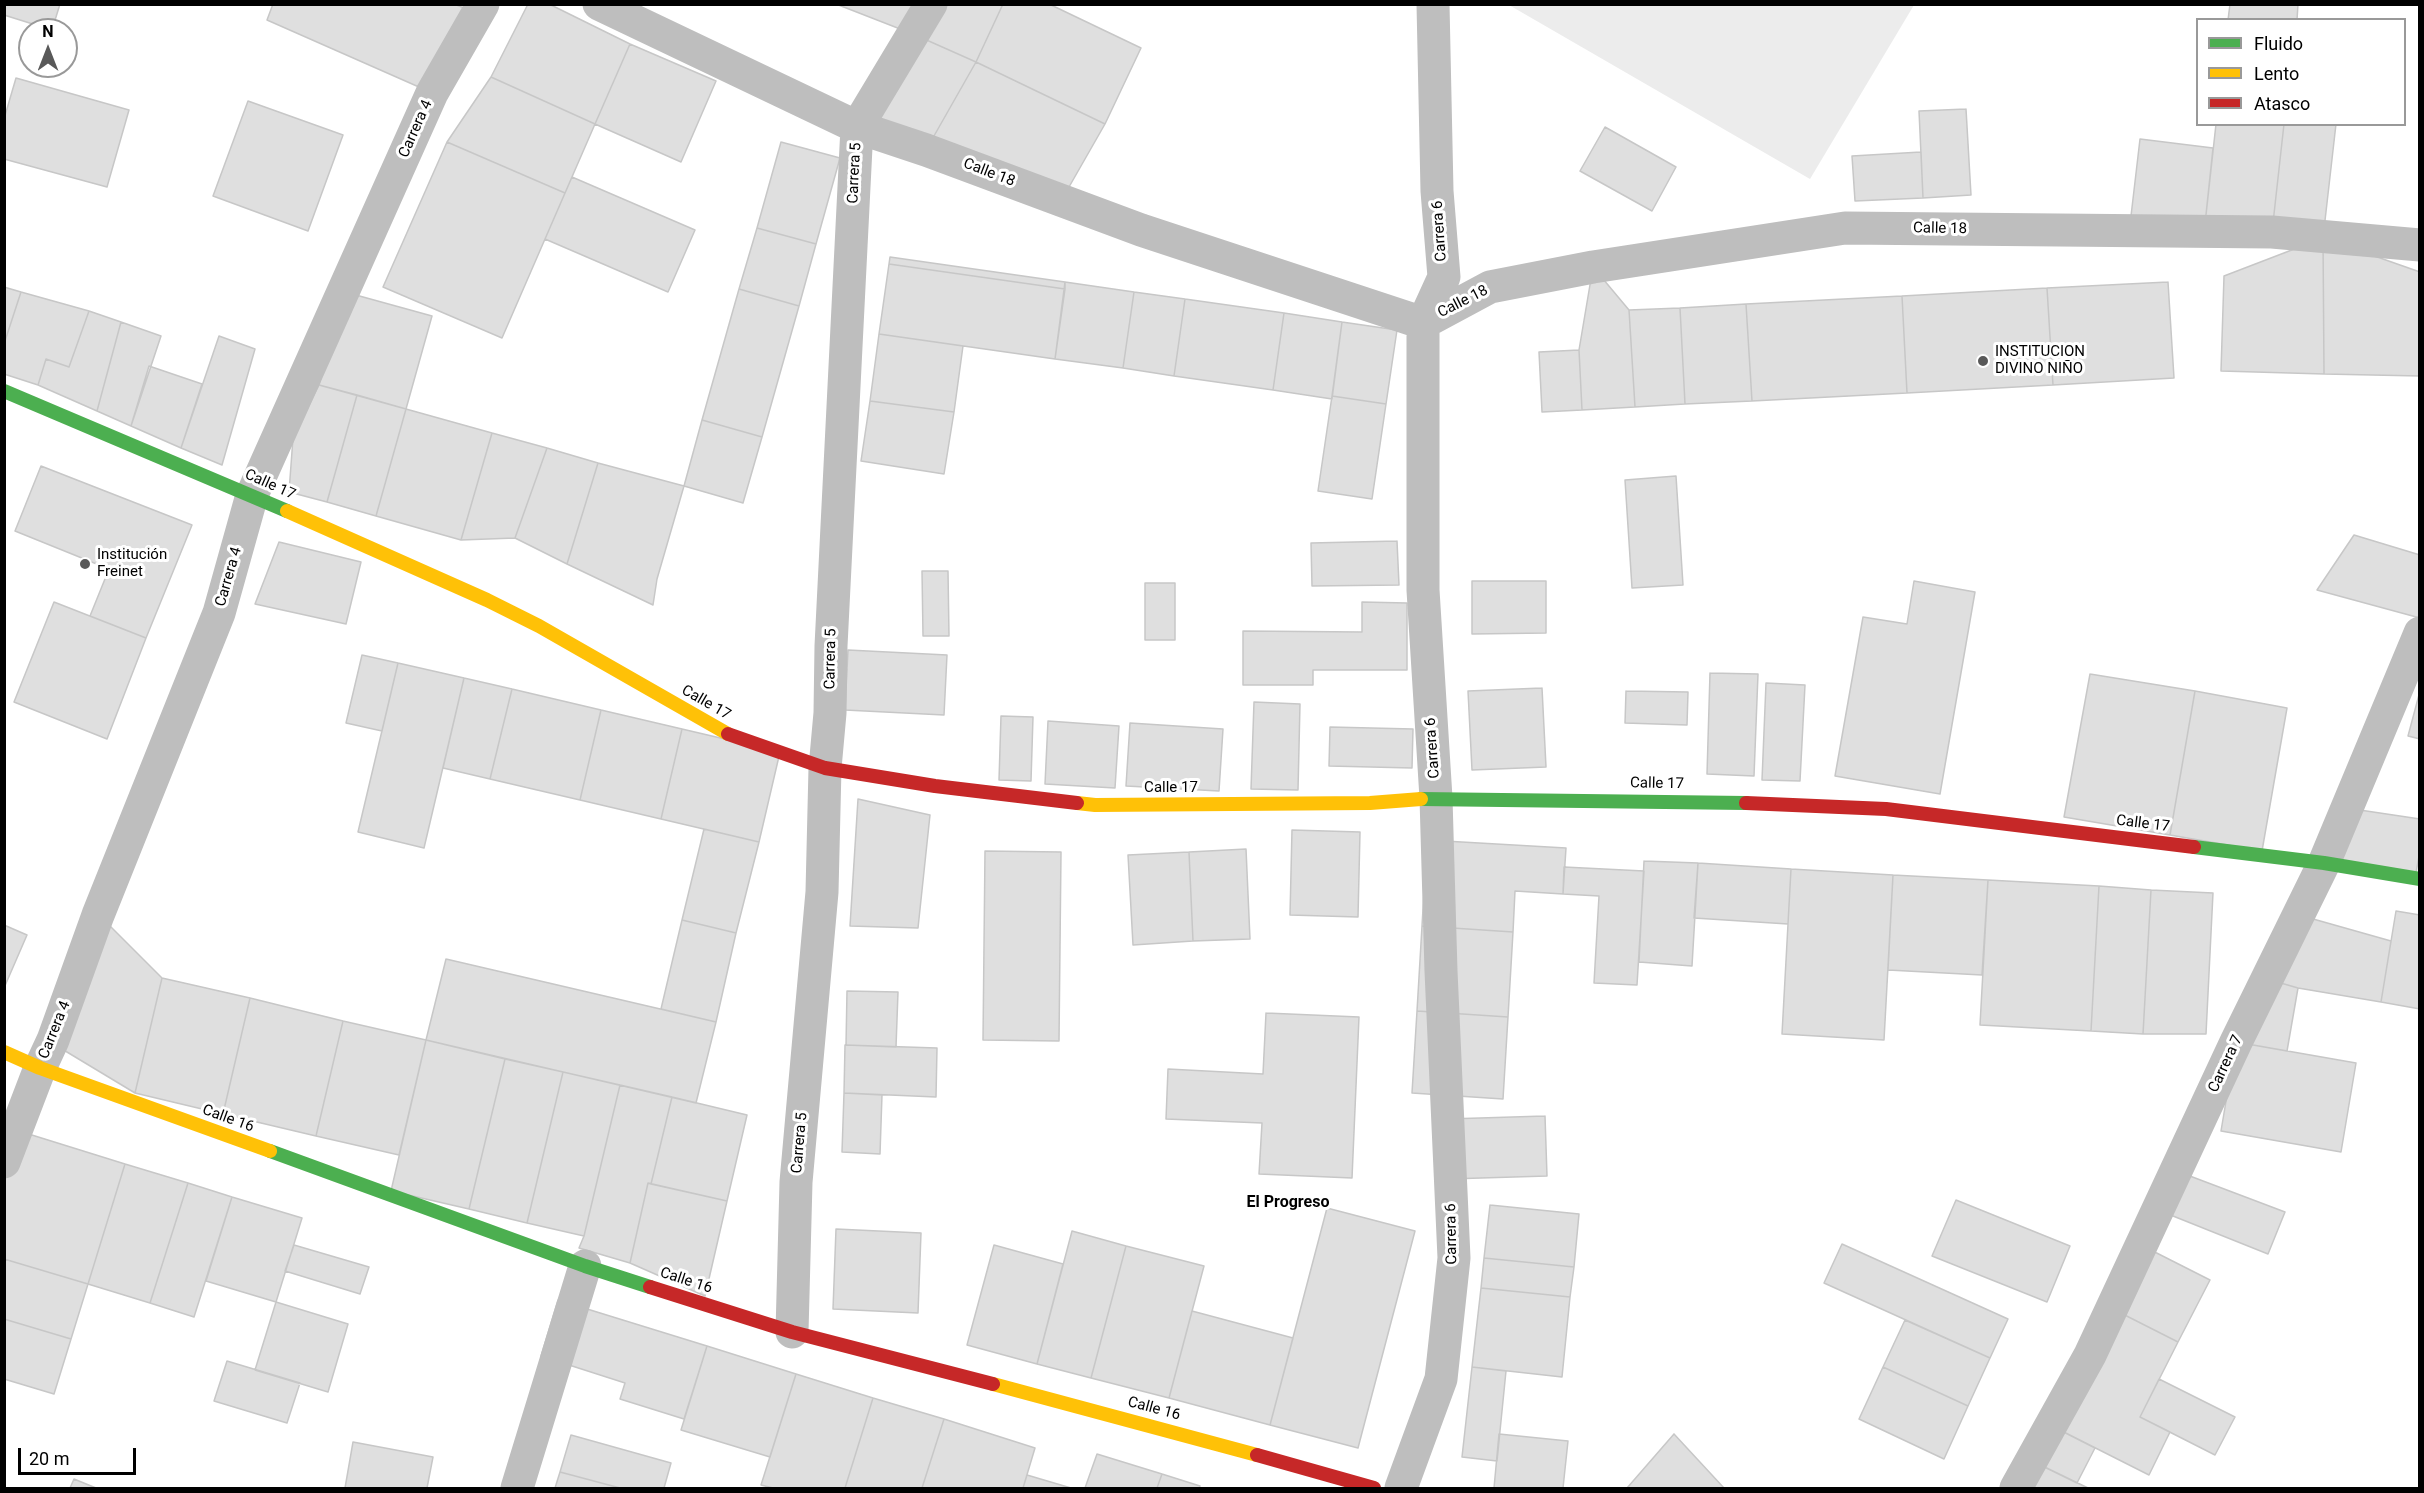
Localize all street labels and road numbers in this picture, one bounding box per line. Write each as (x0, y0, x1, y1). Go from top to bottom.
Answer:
street label: Carrera 4 (395, 97, 437, 161)
street label: Carrera 5 (844, 142, 866, 204)
street label: Calle 18 (961, 155, 1017, 191)
street label: Carrera 6 (1429, 200, 1451, 262)
street label: Calle 18 (1913, 220, 1967, 238)
street label: Calle 18 (1435, 282, 1491, 322)
street label: Calle 17 (242, 466, 298, 504)
street label: Carrera 4 (212, 545, 246, 609)
street label: Carrera 5 (821, 628, 841, 690)
street label: Calle 17 (678, 682, 734, 724)
street label: Carrera 6 (1422, 717, 1444, 779)
street label: Calle 17 (1630, 775, 1684, 793)
street label: Calle 17 (1144, 779, 1198, 797)
street label: Calle 17 (2115, 812, 2171, 836)
street label: Carrera 4 (35, 998, 75, 1062)
street label: Carrera 7 (2205, 1033, 2247, 1095)
street label: Calle 16 (200, 1101, 256, 1137)
street label: Carrera 5 (788, 1112, 812, 1174)
street label: Carrera 6 (1442, 1203, 1462, 1265)
street label: Calle 16 (658, 1264, 714, 1298)
street label: Calle 16 (1126, 1393, 1182, 1425)

